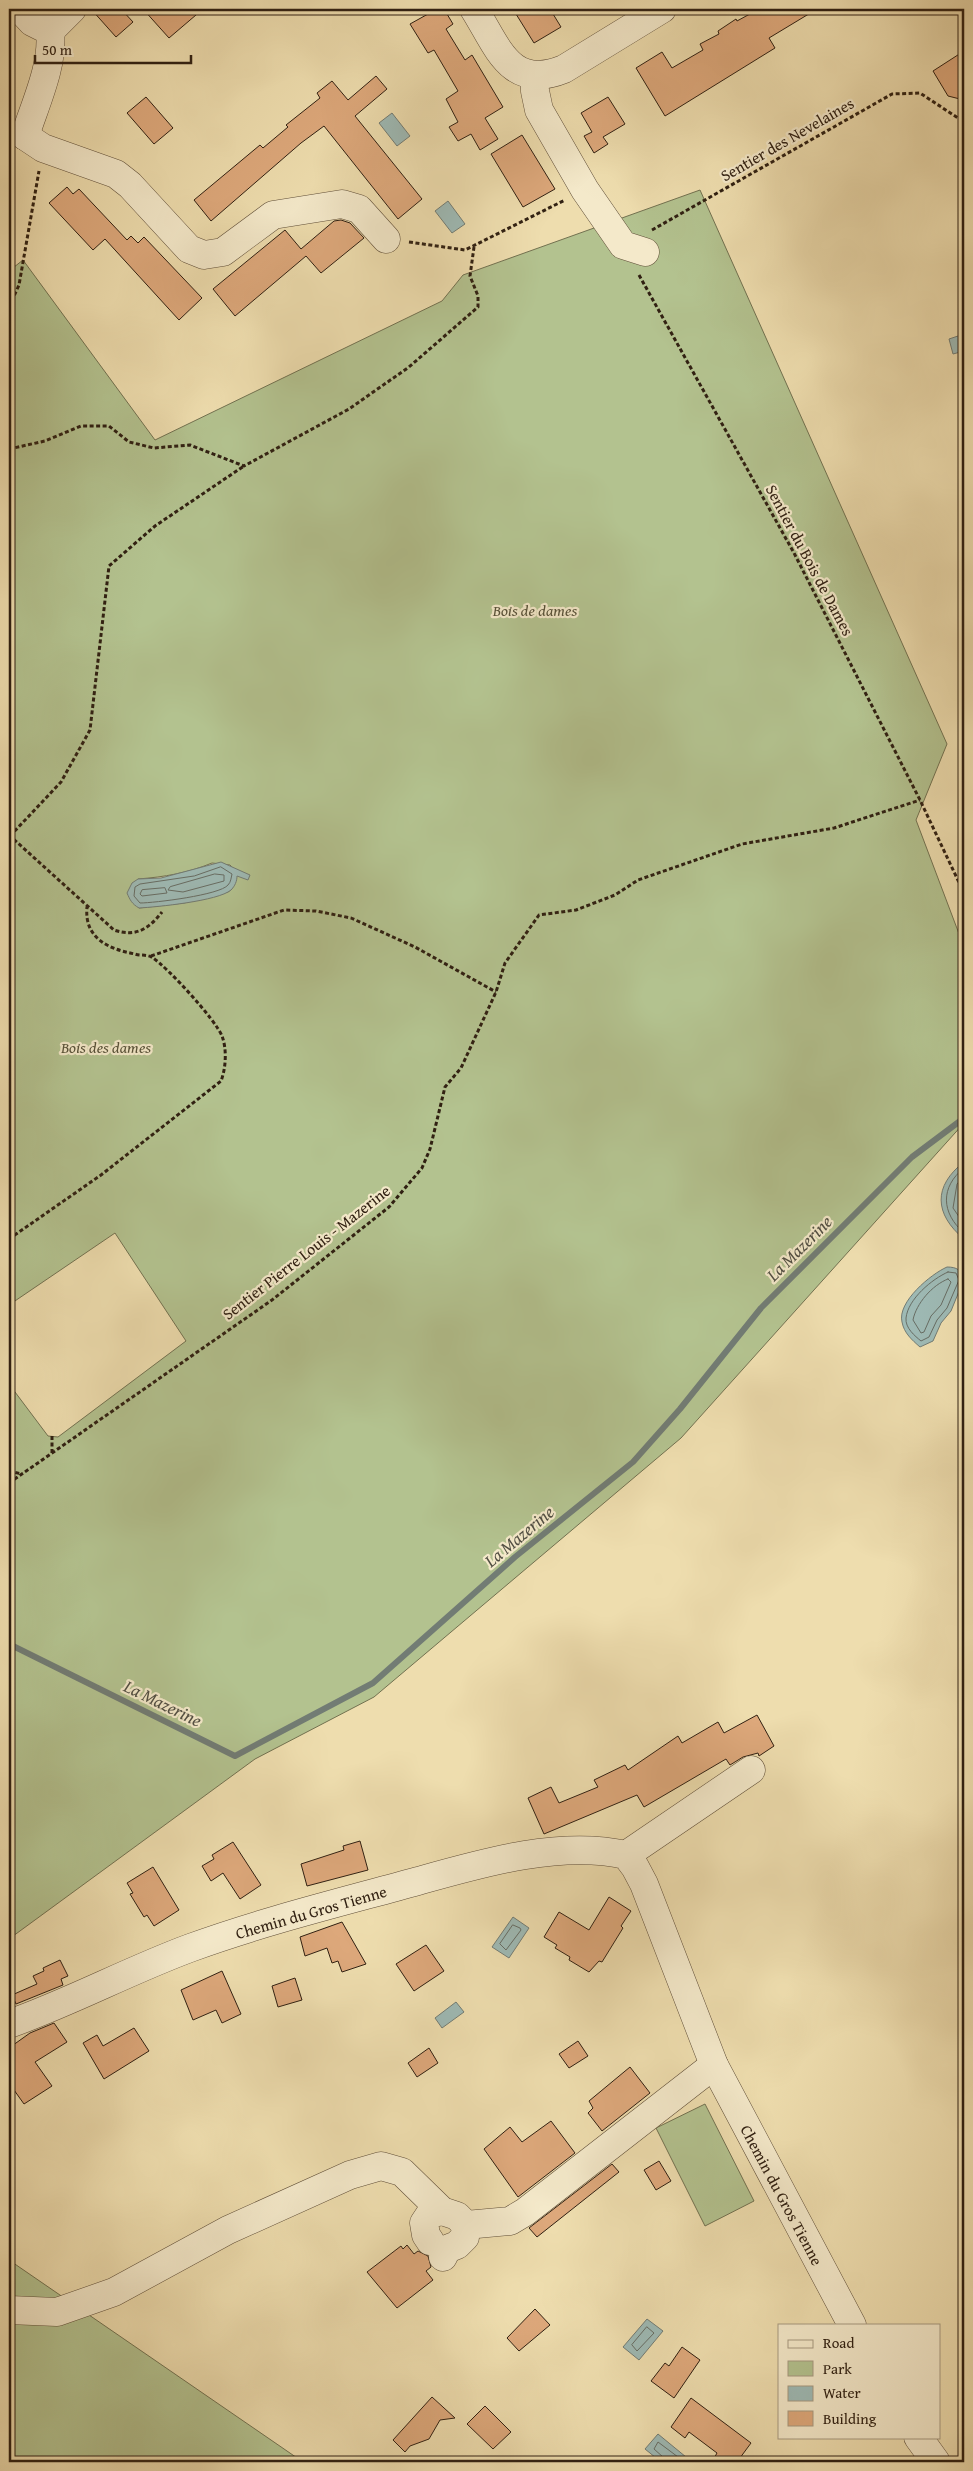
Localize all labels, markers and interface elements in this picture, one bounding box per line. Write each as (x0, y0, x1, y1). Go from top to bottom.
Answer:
scale bar (35, 32, 191, 64)
text: 50 m (42, 39, 73, 60)
street label: Sentier des Nevelaines (716, 91, 858, 187)
street label: Sentier du Bois de Dames (760, 480, 860, 640)
park label: Bois de dames (492, 598, 577, 622)
park label: Bois des dames (60, 1035, 151, 1059)
street label: Sentier Pierre Louis - Mazerine (217, 1179, 395, 1325)
water label: La Mazerine (759, 1209, 838, 1288)
water label: La Mazerine (477, 1499, 560, 1574)
water label: La Mazerine (119, 1672, 207, 1733)
street label: Chemin du Gros Tienne (233, 1879, 389, 1945)
street label: Chemin du Gros Tienne (735, 2120, 829, 2270)
legend (778, 2324, 940, 2438)
text: Road (823, 2332, 854, 2353)
text: Park (823, 2358, 852, 2379)
text: Water (823, 2382, 861, 2403)
text: Building (823, 2408, 877, 2429)

